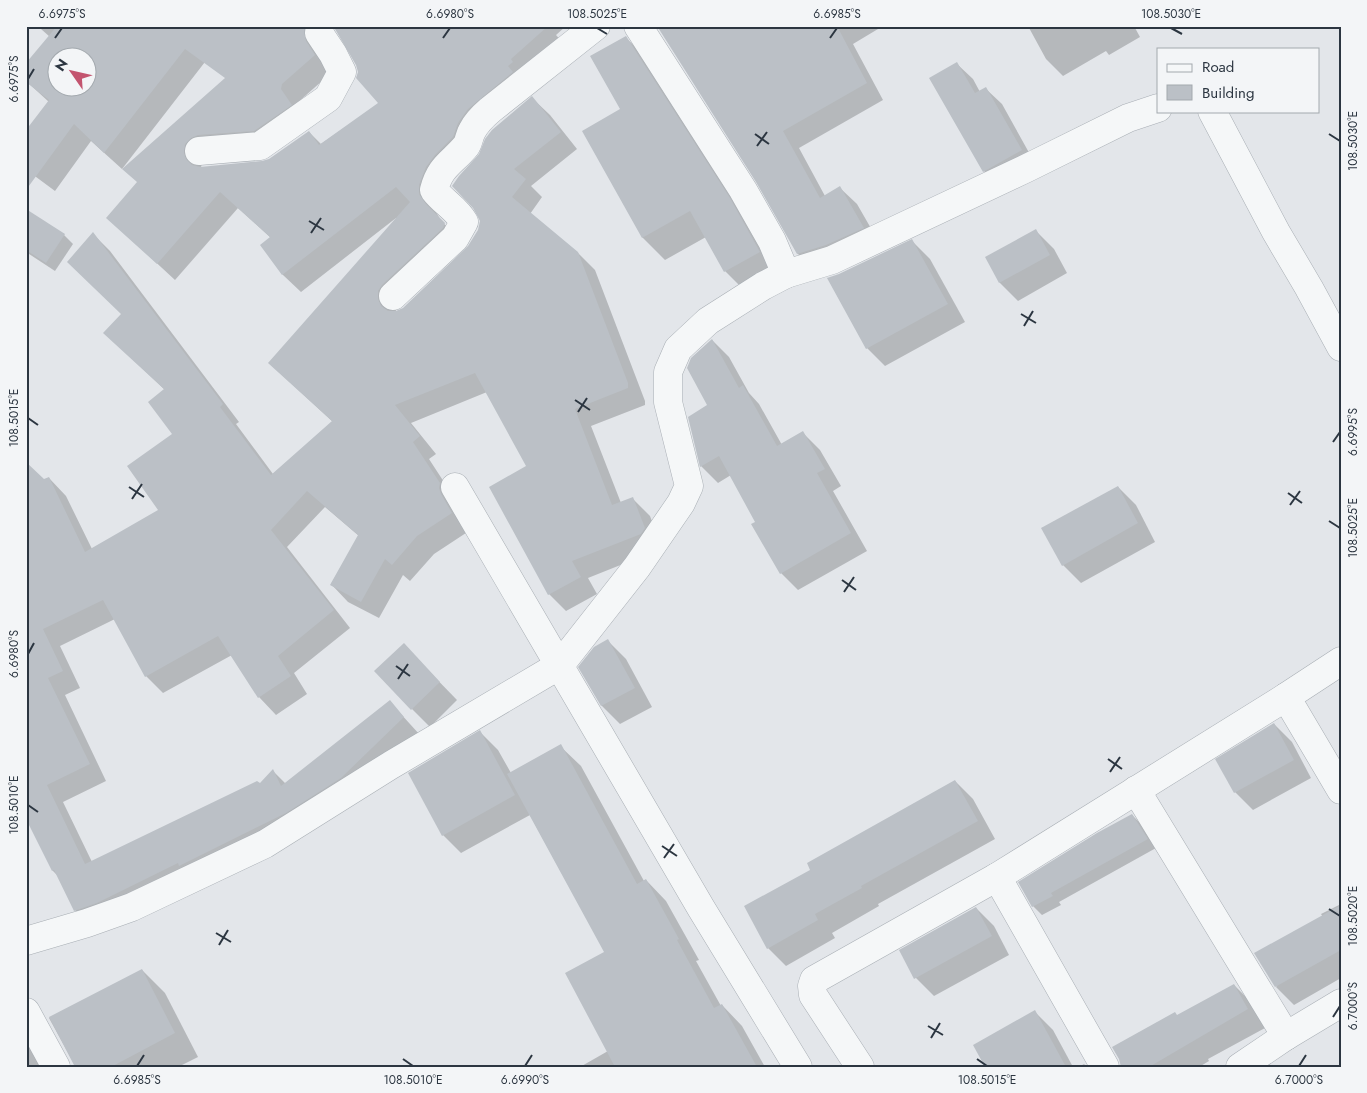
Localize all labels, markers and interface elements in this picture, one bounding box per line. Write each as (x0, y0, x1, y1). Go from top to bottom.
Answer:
text: 6.6975°S (39, 5, 86, 23)
text: 6.6980°S (426, 5, 474, 23)
text: 108.5025°E (567, 5, 627, 23)
text: 6.6985°S (813, 5, 861, 23)
text: 108.5030°E (1141, 5, 1201, 23)
north arrow (48, 48, 98, 98)
legend (1157, 48, 1320, 112)
text: 6.6975°S (5, 55, 23, 102)
text: N (50, 55, 73, 75)
text: Road (1202, 56, 1234, 78)
text: Building (1202, 82, 1254, 104)
text: 108.5030°E (1344, 111, 1362, 171)
text: 108.5015°E (5, 389, 23, 447)
text: 6.6995°S (1344, 408, 1362, 456)
text: 108.5025°E (1344, 498, 1362, 558)
text: 6.6980°S (5, 630, 23, 678)
text: 108.5010°E (5, 775, 23, 835)
text: 108.5020°E (1344, 886, 1362, 946)
text: 6.7000°S (1344, 981, 1362, 1030)
text: 6.6985°S (113, 1071, 161, 1089)
text: 108.5010°E (383, 1071, 443, 1089)
text: 6.6990°S (501, 1071, 550, 1089)
text: 108.5015°E (958, 1071, 1016, 1089)
text: 6.7000°S (1275, 1071, 1324, 1089)

